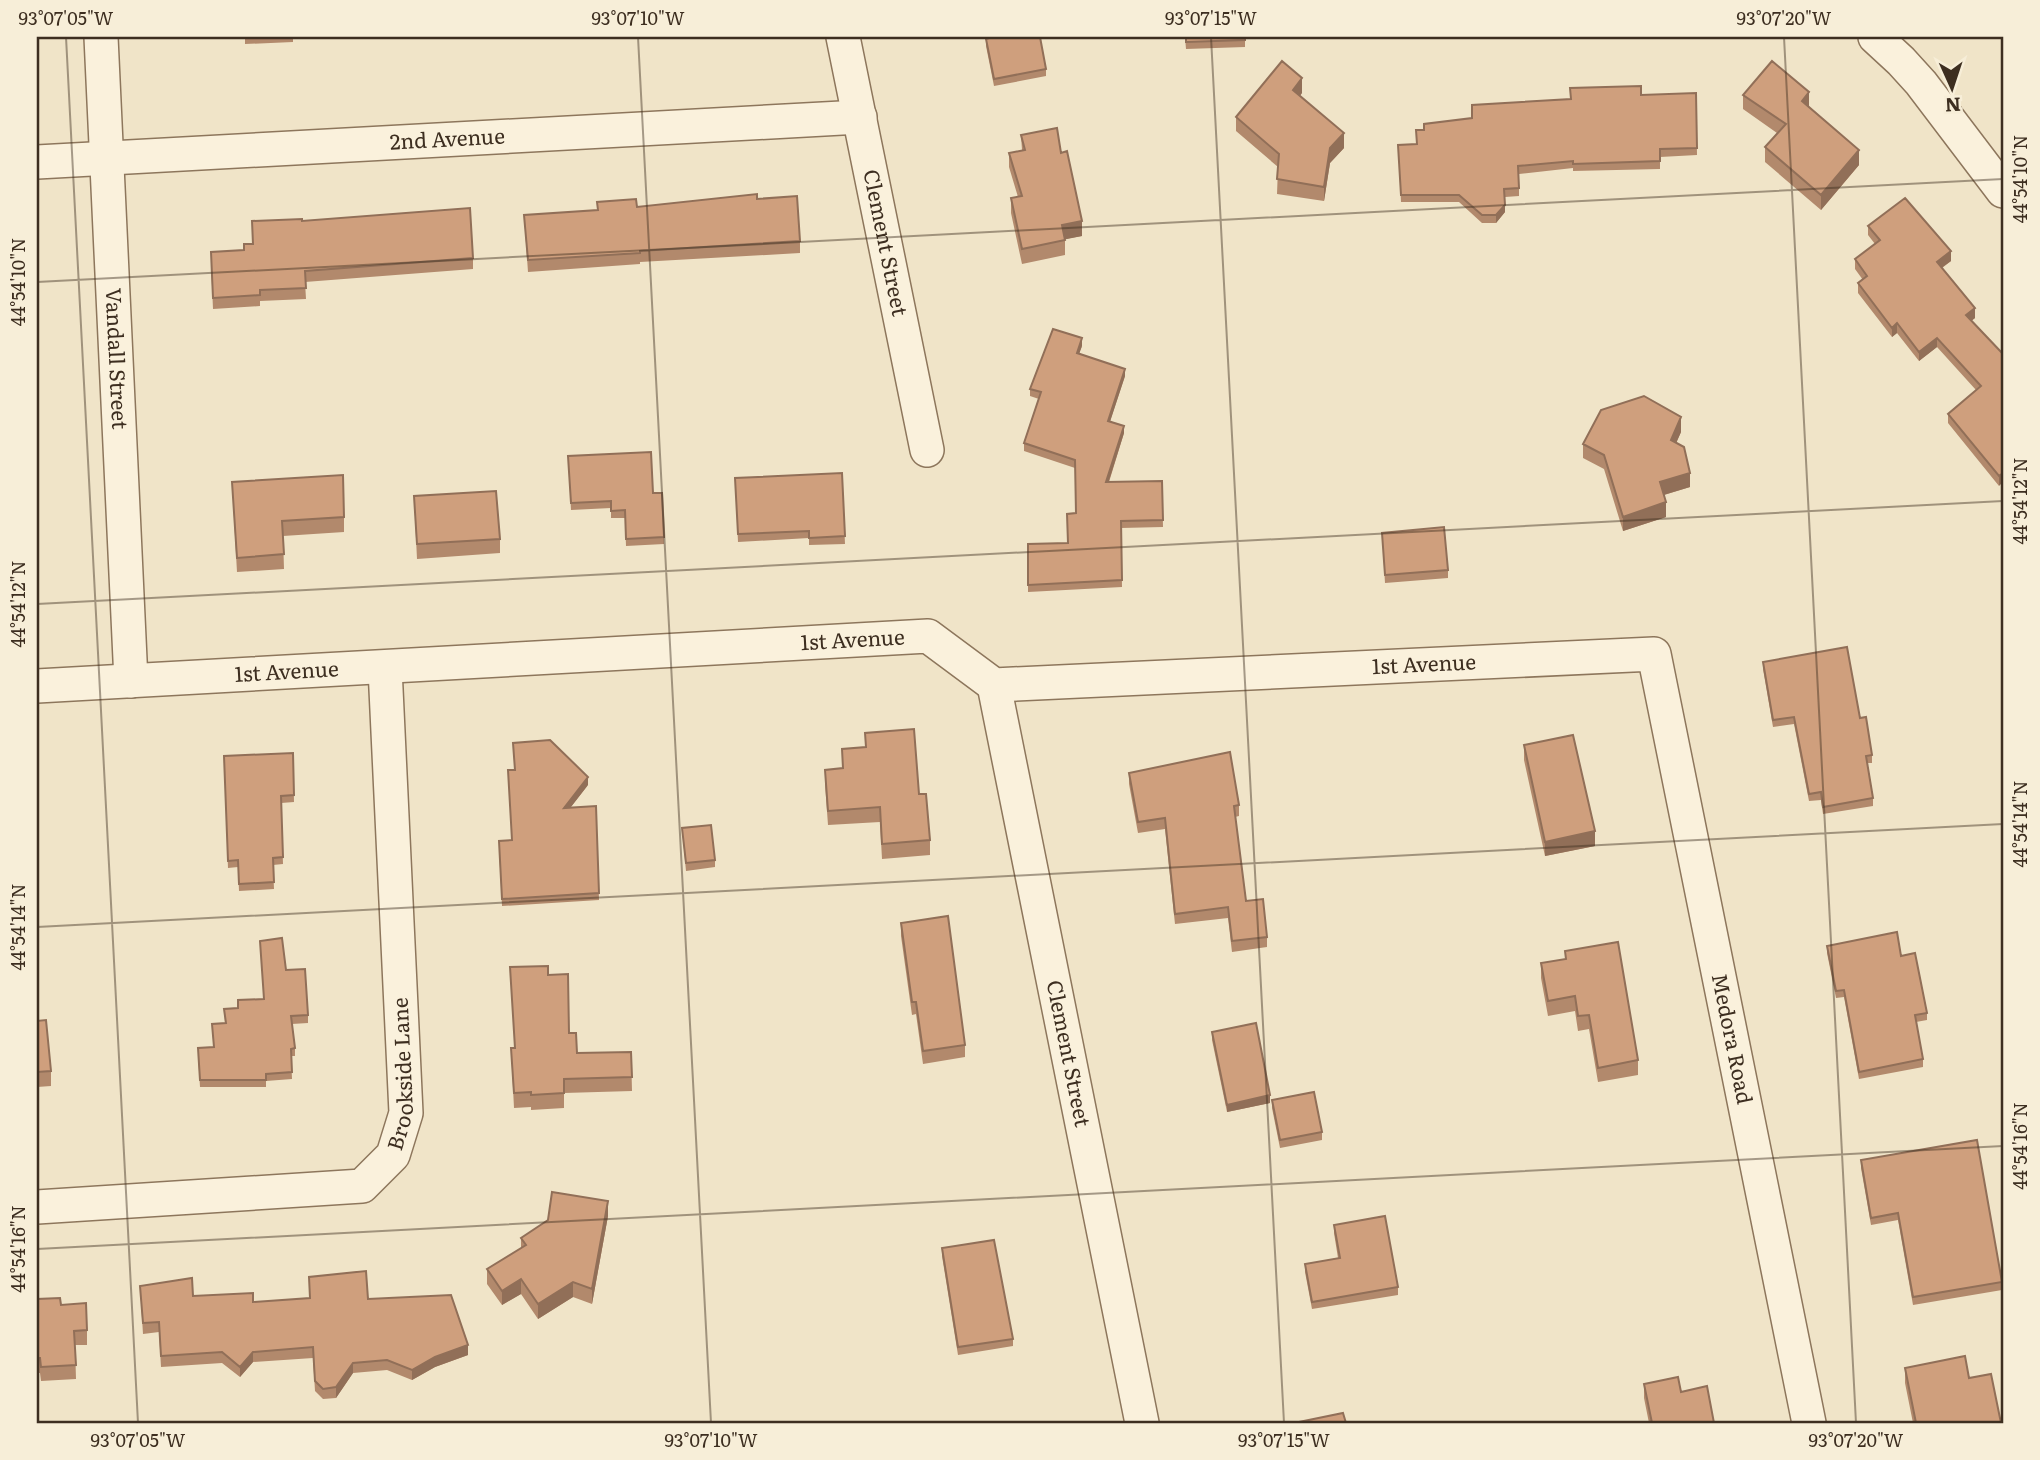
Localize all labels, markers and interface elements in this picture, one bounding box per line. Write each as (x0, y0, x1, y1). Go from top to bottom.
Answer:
text: 93°07'05"W (18, 4, 114, 31)
text: 93°07'10"W (591, 4, 685, 31)
text: 93°07'15"W (1165, 4, 1257, 31)
text: 93°07'20"W (1737, 4, 1832, 31)
north arrow (1918, 52, 1988, 122)
text: N (1944, 92, 1962, 120)
street label: 2nd Avenue (389, 118, 506, 156)
text: 44°54'10"N (2006, 135, 2033, 223)
street label: Clement Street (857, 166, 917, 319)
text: 44°54'10"N (4, 238, 31, 326)
street label: Vandall Street (100, 287, 137, 430)
text: 44°54'12"N (2006, 457, 2033, 545)
text: 44°54'12"N (4, 560, 31, 648)
street label: 1st Avenue (800, 619, 906, 656)
street label: 1st Avenue (1371, 644, 1477, 680)
street label: 1st Avenue (234, 651, 340, 688)
text: 44°54'14"N (2006, 780, 2033, 868)
text: 44°54'14"N (4, 883, 31, 971)
street label: Medora Road (1706, 970, 1762, 1107)
street label: Clement Street (1041, 977, 1100, 1130)
street label: Brookside Lane (377, 997, 419, 1154)
text: 44°54'16"N (2006, 1102, 2033, 1190)
text: 44°54'16"N (4, 1205, 31, 1293)
text: 93°07'05"W (90, 1426, 186, 1453)
text: 93°07'10"W (664, 1426, 758, 1453)
text: 93°07'15"W (1238, 1426, 1330, 1453)
text: 93°07'20"W (1809, 1426, 1904, 1453)

